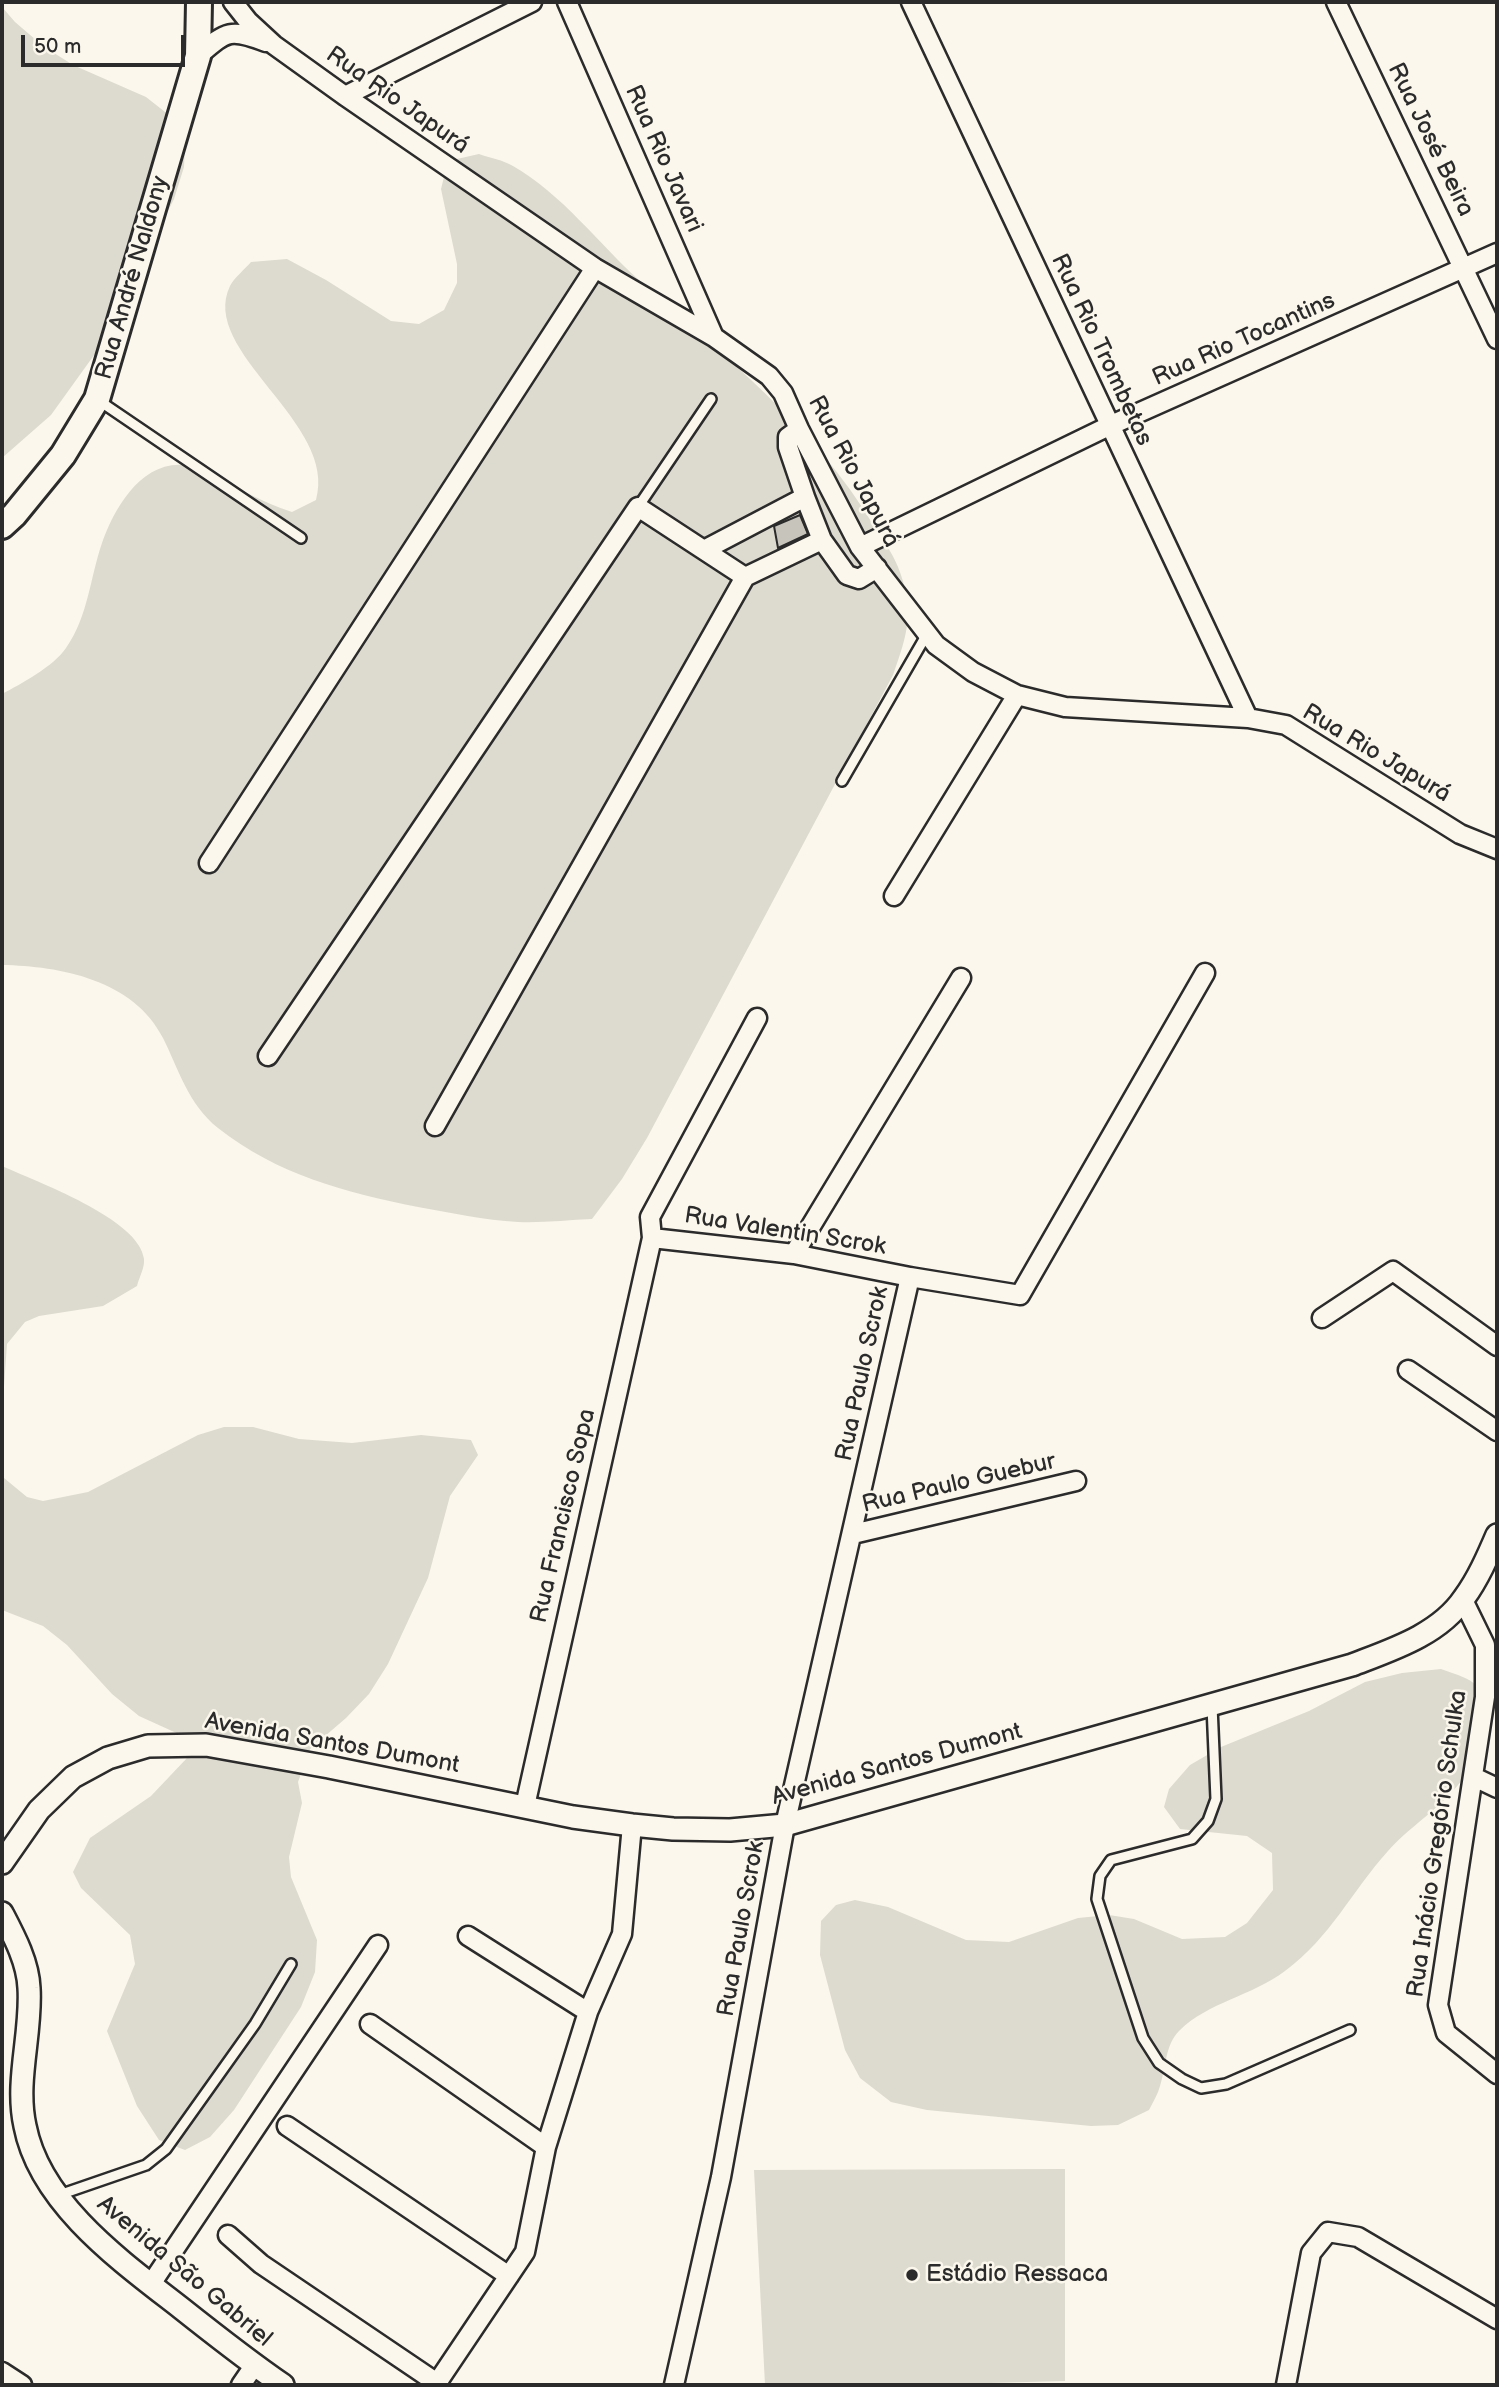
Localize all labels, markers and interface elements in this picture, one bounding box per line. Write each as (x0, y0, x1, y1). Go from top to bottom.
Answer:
scale bar (24, 21, 189, 65)
text: 50 m (34, 34, 81, 59)
street label: Rua Rio Japurá (320, 41, 474, 161)
street label: Rua José Beira (1380, 59, 1480, 221)
street label: Rua Rio Javari (618, 81, 708, 237)
street label: Rua André Naldony (90, 173, 176, 383)
street label: Rua Rio Trombetas (1044, 250, 1158, 450)
street label: Rua Rio Tocantins (1148, 287, 1340, 393)
street label: Rua Rio Japurá (801, 391, 905, 553)
street label: Rua Rio Japurá (1297, 698, 1455, 810)
street label: Rua Valentin Scrok (682, 1202, 888, 1262)
street label: Rua Paulo Scrok (830, 1284, 896, 1464)
street label: Rua Francisco Sopa (525, 1406, 603, 1626)
street label: Rua Paulo Guebur (859, 1448, 1059, 1520)
street label: Rua Inácio Gregório Schulka (1402, 1688, 1474, 2000)
street label: Avenida Santos Dumont (202, 1707, 462, 1781)
street label: Avenida Santos Dumont (769, 1718, 1025, 1812)
street label: Rua Paulo Scrok (712, 1839, 772, 2019)
street label: Avenida São Gabriel (91, 2190, 277, 2354)
place label: Estádio Ressaca (926, 2261, 1108, 2289)
marker: Estádio Ressaca (904, 2267, 920, 2283)

